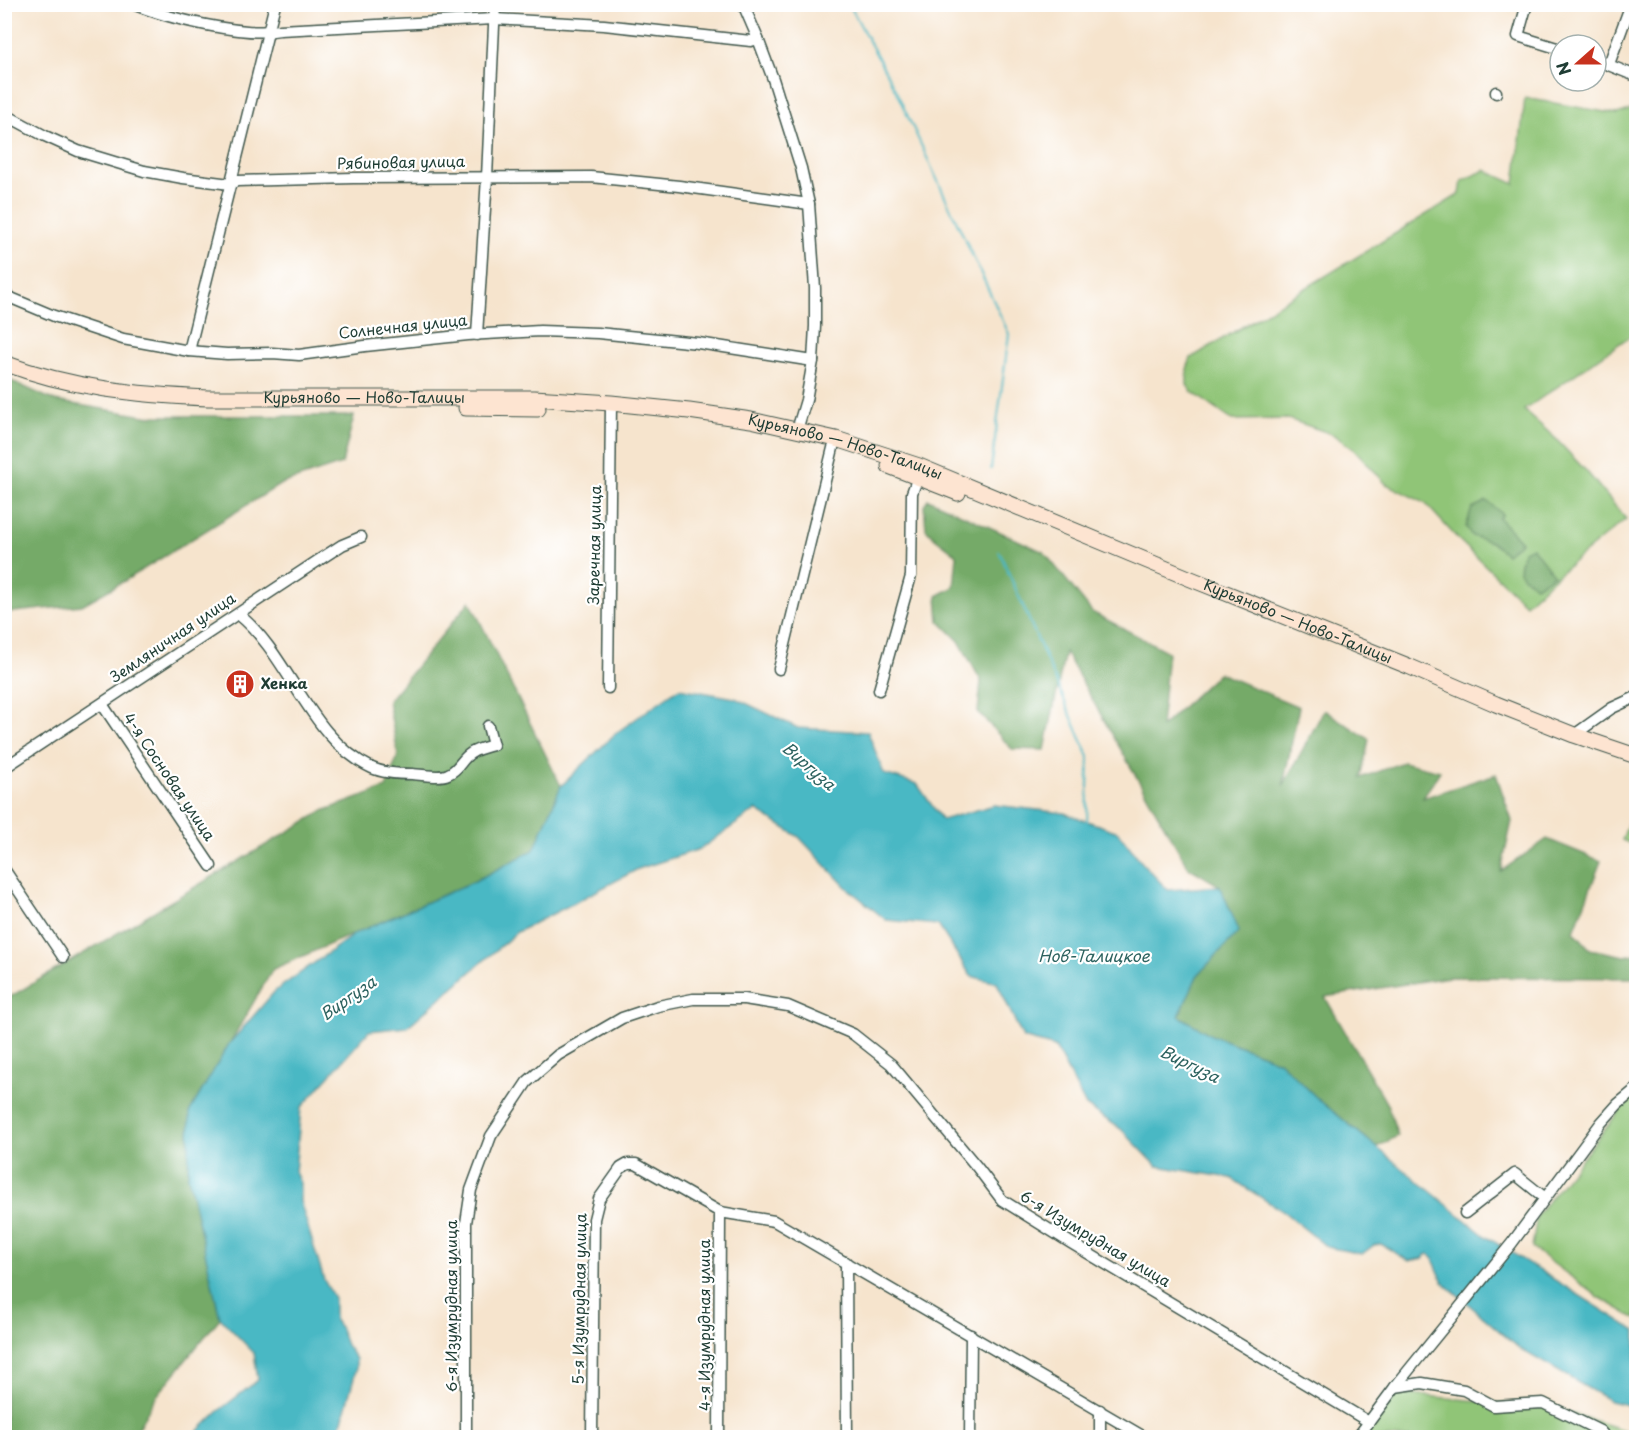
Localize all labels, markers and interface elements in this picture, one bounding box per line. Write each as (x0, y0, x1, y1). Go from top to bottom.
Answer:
north arrow (1548, 33, 1608, 93)
text: N (1550, 59, 1577, 79)
street label: Рябиновая улица (337, 149, 466, 174)
street label: Солнечная улица (337, 307, 469, 344)
street label: Курьяново — Ново-Талицы (263, 385, 465, 408)
street label: Курьяново — Ново-Талицы (746, 407, 946, 485)
street label: Заречная улица (581, 484, 606, 605)
street label: Курьяново — Ново-Талицы (1201, 572, 1396, 669)
street label: Земляничная улица (105, 586, 240, 687)
building icon: Хенка (224, 668, 256, 700)
place label: Хенка (261, 671, 308, 694)
street label: 4-я Сосновая улица (119, 707, 222, 845)
water label: Виргуза (778, 735, 842, 796)
water label: Нов-Талицкое (1038, 943, 1151, 967)
water label: Виргуза (315, 969, 381, 1025)
water label: Виргуза (1157, 1038, 1225, 1088)
street label: 6-я Изумрудная улица (1016, 1183, 1176, 1292)
street label: 5-я Изумрудная улица (566, 1212, 592, 1385)
street label: 6-я Изумрудная улица (439, 1219, 462, 1392)
street label: 4-я Изумрудная улица (692, 1239, 715, 1411)

